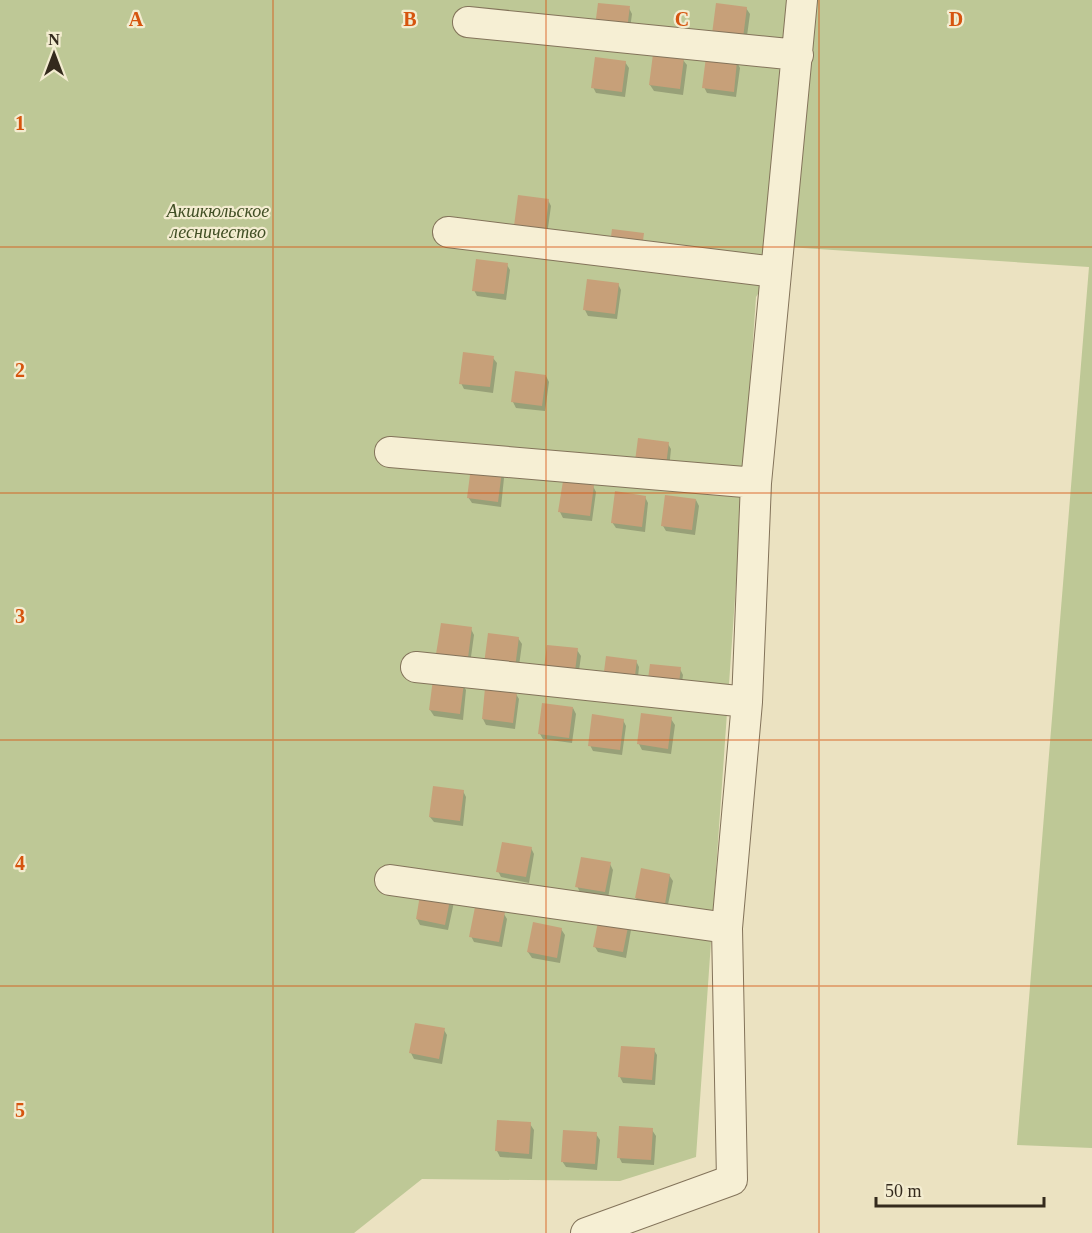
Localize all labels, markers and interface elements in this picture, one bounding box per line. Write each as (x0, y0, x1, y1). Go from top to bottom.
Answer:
text: A (129, 8, 144, 30)
text: B (403, 8, 417, 30)
text: C (675, 8, 689, 30)
text: D (949, 8, 963, 30)
north arrow (24, 24, 84, 84)
text: N (48, 31, 60, 48)
text: 1 (15, 112, 25, 134)
park label: Акшкюльское лесничество (166, 201, 269, 242)
text: 2 (15, 359, 25, 381)
text: 3 (15, 605, 25, 627)
text: 4 (15, 852, 25, 874)
text: 5 (15, 1099, 25, 1121)
scale bar (876, 1170, 1044, 1208)
text: 50 m (885, 1181, 922, 1201)

